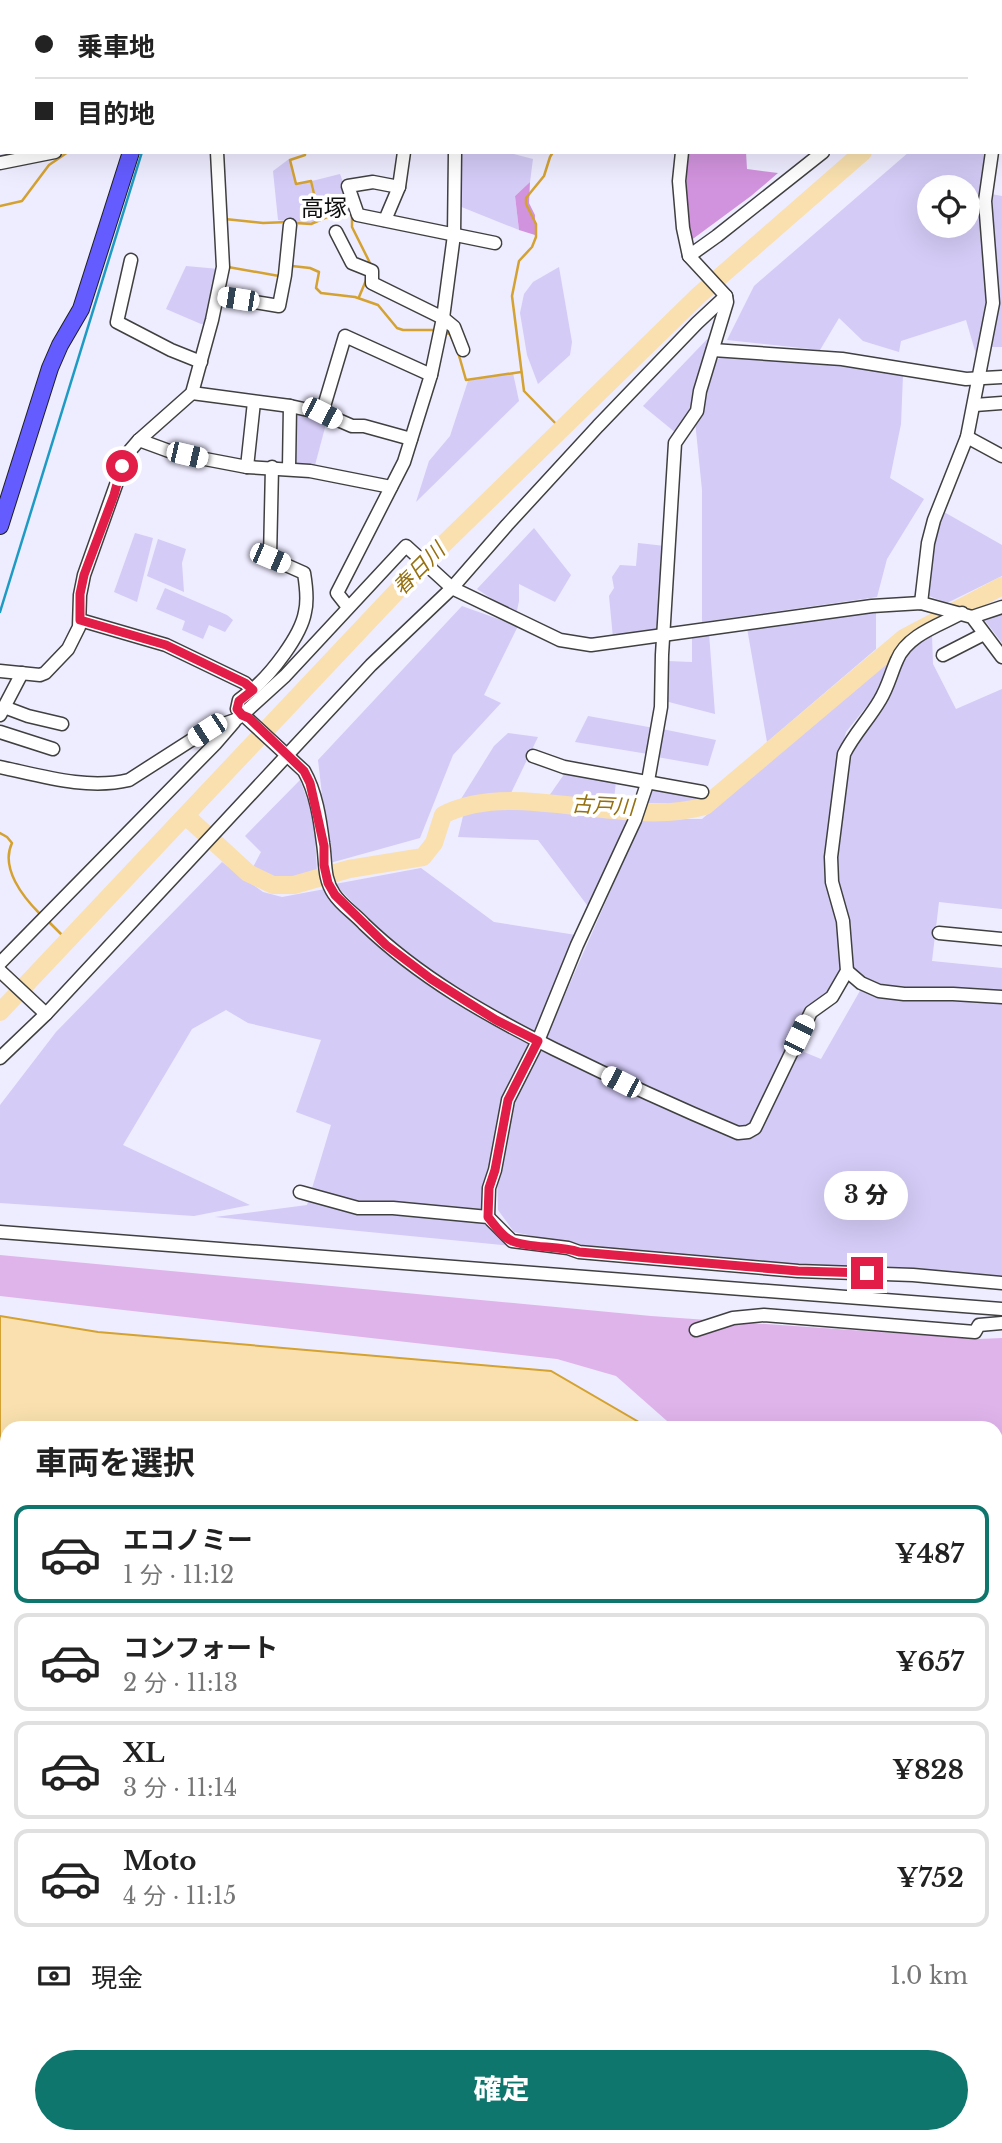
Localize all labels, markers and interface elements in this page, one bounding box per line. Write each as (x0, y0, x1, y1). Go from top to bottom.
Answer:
text: 乗車地 (77, 31, 155, 63)
text: 目的地 (77, 98, 155, 130)
map controls (917, 175, 980, 238)
button: locate (917, 175, 980, 238)
district label: 高塚 (301, 194, 347, 222)
car (216, 285, 261, 313)
car (299, 394, 346, 432)
car (165, 440, 210, 470)
route start (106, 450, 138, 482)
water label: 春日川 (388, 536, 452, 600)
car (247, 540, 294, 576)
car (184, 710, 231, 750)
water label: 古戸川 (571, 791, 637, 821)
car (781, 1012, 818, 1058)
car (598, 1063, 645, 1101)
callout: 3 分 (825, 1172, 909, 1220)
text: 3 分 (844, 1181, 888, 1209)
route end (851, 1257, 883, 1289)
text: 車両を選択 (35, 1443, 195, 1483)
icon: car (39, 1523, 102, 1586)
text: エコノミー (123, 1524, 253, 1556)
text: ¥487 (895, 1538, 964, 1570)
text: 1 分 · 11:12 (123, 1561, 234, 1589)
icon: car (39, 1631, 102, 1694)
text: コンフォート (123, 1632, 278, 1664)
text: ¥657 (895, 1646, 964, 1678)
text: 2 分 · 11:13 (123, 1669, 238, 1697)
text: XL (123, 1737, 165, 1769)
icon: car (39, 1739, 102, 1802)
text: ¥828 (892, 1754, 964, 1786)
text: 3 分 · 11:14 (123, 1774, 237, 1802)
text: Moto (123, 1845, 196, 1877)
icon: car (39, 1847, 102, 1910)
text: ¥752 (896, 1862, 964, 1894)
text: 4 分 · 11:15 (123, 1882, 236, 1910)
icon: cash (35, 1957, 73, 1995)
text: 現金 (91, 1962, 143, 1994)
text: 1.0 km (890, 1962, 968, 1990)
button: 確定 (35, 2050, 968, 2130)

